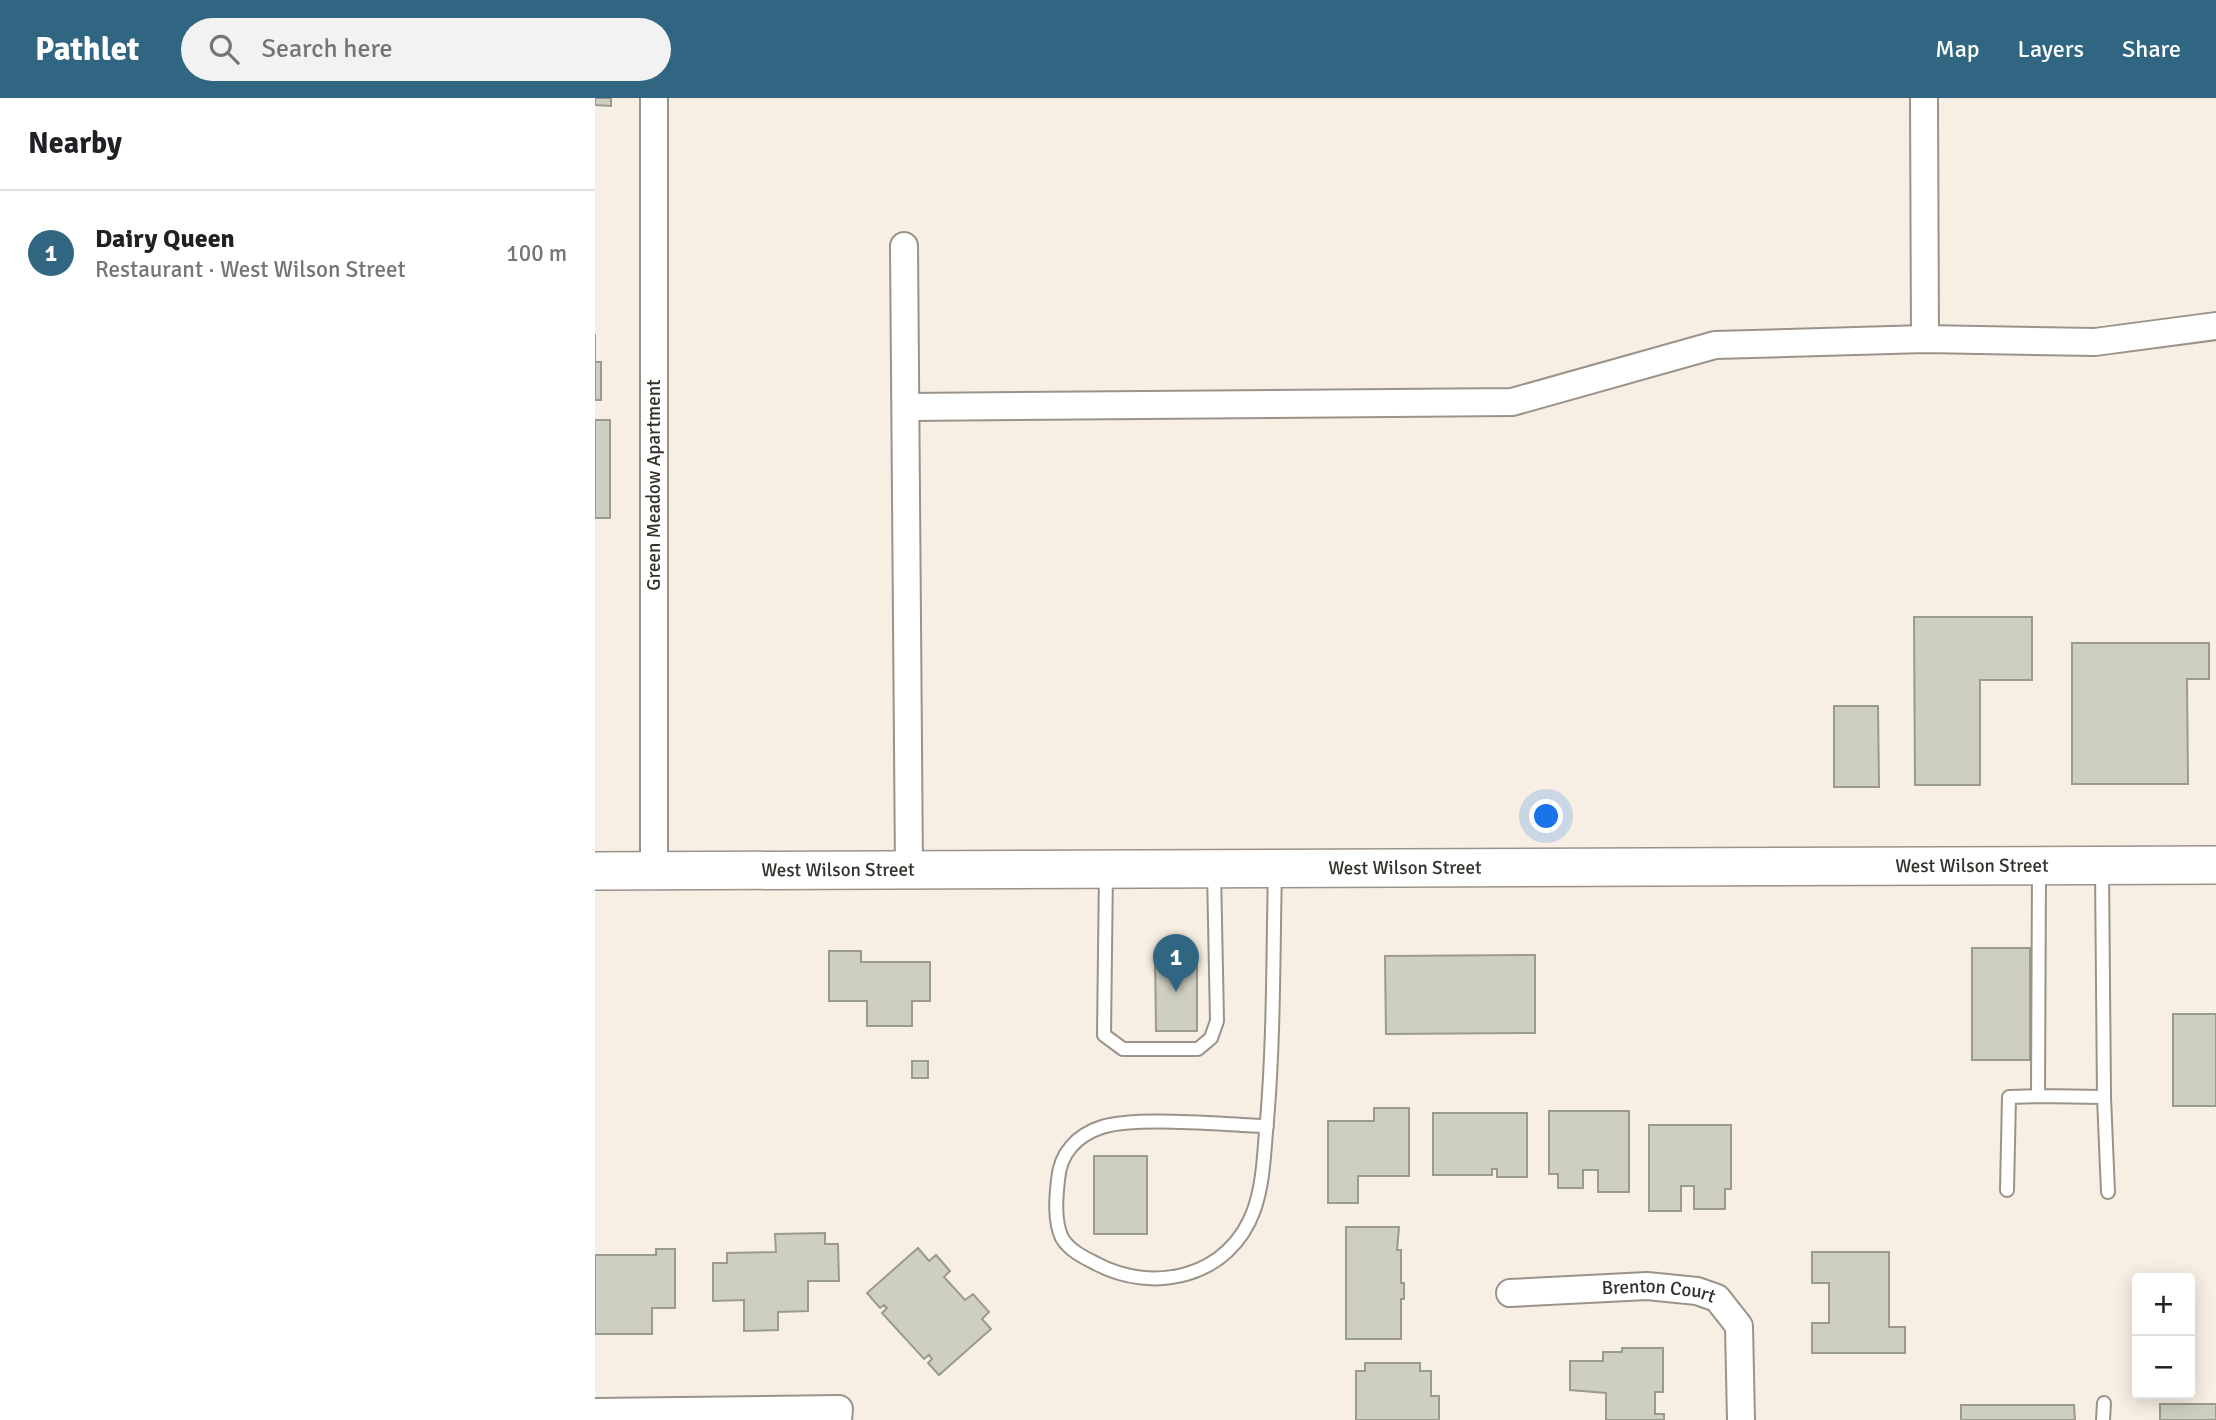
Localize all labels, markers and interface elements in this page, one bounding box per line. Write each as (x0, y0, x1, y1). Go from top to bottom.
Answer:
search box (181, 18, 671, 81)
text: Pathlet (35, 29, 139, 70)
icon: search (205, 30, 243, 68)
text: Search here (261, 33, 393, 65)
text: Map (1935, 34, 1980, 64)
text: Layers (2018, 34, 2084, 64)
text: Share (2122, 34, 2181, 64)
text: Nearby (28, 125, 122, 162)
text: Dairy Queen (95, 223, 235, 255)
text: 1 (45, 239, 57, 268)
text: 100 m (506, 239, 567, 268)
text: Restaurant · West Wilson Street (95, 255, 405, 284)
street label: Green Meadow Apartment (642, 379, 666, 591)
your location (1529, 799, 1563, 833)
street label: West Wilson Street (1895, 854, 2049, 878)
street label: West Wilson Street (1328, 856, 1482, 880)
street label: West Wilson Street (761, 858, 915, 882)
pin: 1 (1153, 934, 1199, 992)
map controls (2132, 1273, 2195, 1399)
button: + (2132, 1273, 2195, 1336)
street label: Brenton Court (1601, 1274, 1719, 1309)
button: − (2132, 1336, 2195, 1399)

